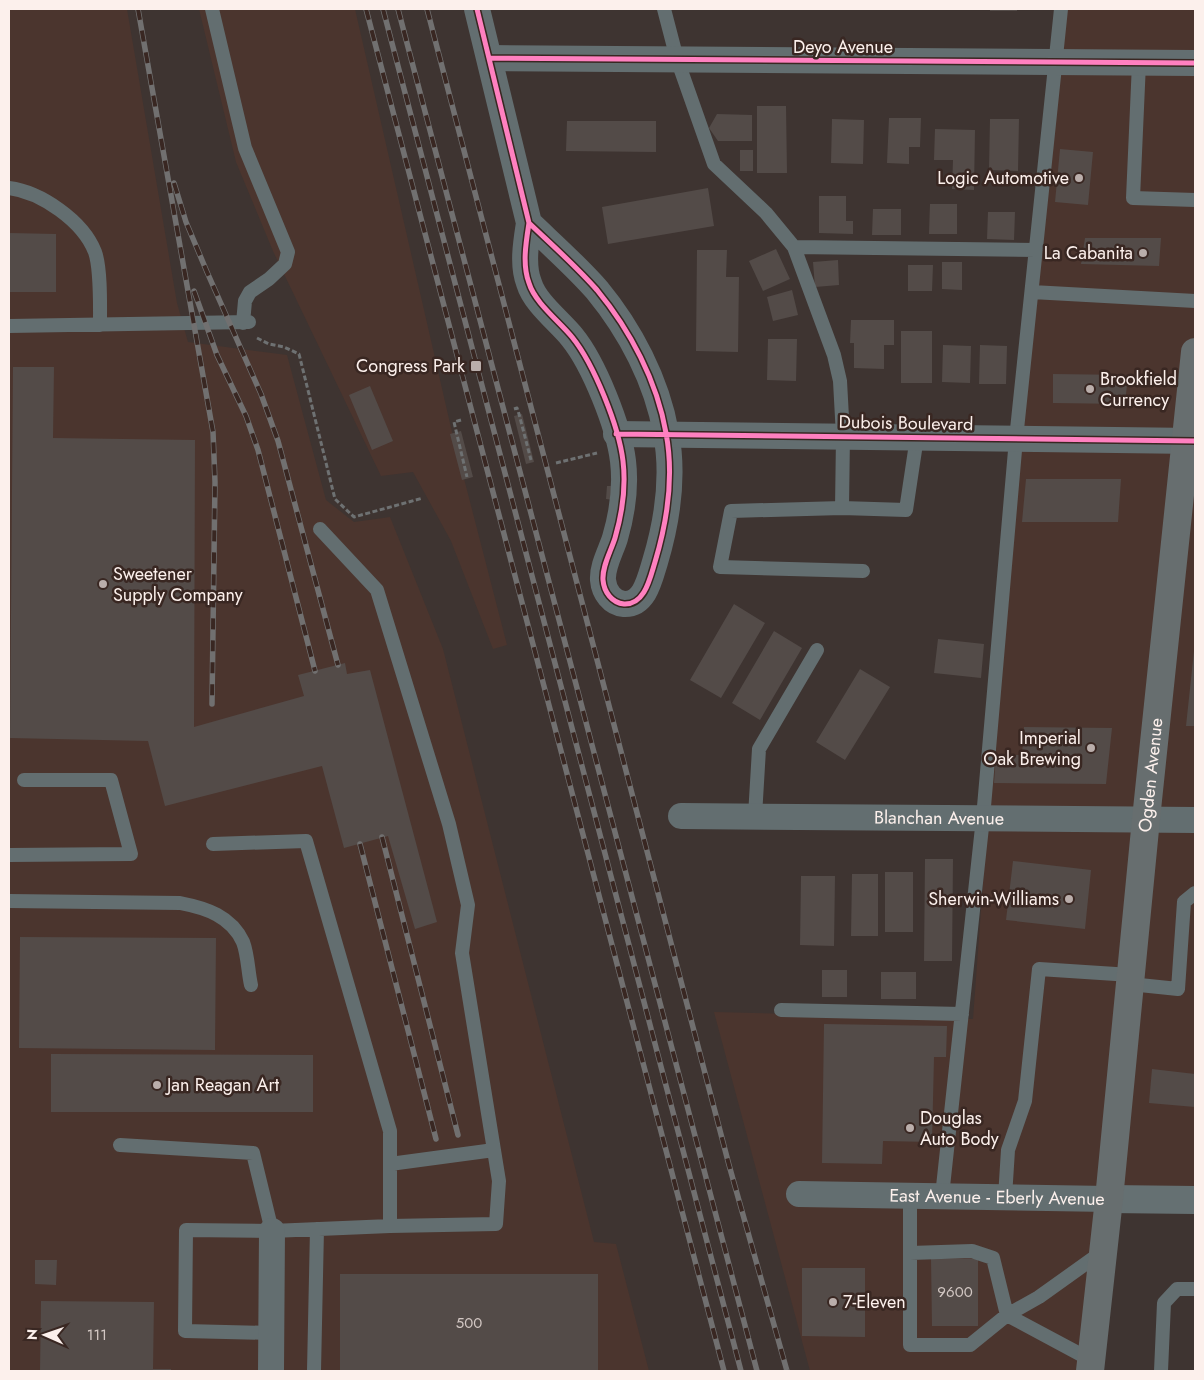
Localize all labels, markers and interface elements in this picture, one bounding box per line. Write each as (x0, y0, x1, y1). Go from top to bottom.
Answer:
street label: Deyo Avenue (793, 34, 893, 60)
place label: Logic Automotive (937, 165, 1069, 191)
marker: Logic Automotive (1073, 172, 1085, 184)
place label: La Cabanita (1044, 240, 1133, 266)
marker: La Cabanita (1137, 247, 1149, 259)
place label: Congress Park (356, 353, 465, 379)
marker: Congress Park (469, 359, 483, 373)
place label: Brookfield Currency (1100, 366, 1177, 413)
marker: Brookfield Currency (1084, 383, 1096, 395)
street label: Dubois Boulevard (838, 409, 974, 437)
place label: Sweetener Supply Company (113, 561, 243, 608)
marker: Sweetener Supply Company (97, 578, 109, 590)
street label: Ogden Avenue (1132, 717, 1170, 834)
place label: Imperial Oak Brewing (983, 725, 1081, 772)
marker: Imperial Oak Brewing (1085, 742, 1097, 754)
street label: Blanchan Avenue (874, 805, 1004, 832)
place label: Sherwin-Williams (928, 886, 1059, 912)
marker: Sherwin-Williams (1063, 893, 1075, 905)
place label: Jan Reagan Art (165, 1072, 280, 1098)
marker: Jan Reagan Art (151, 1079, 163, 1091)
place label: Douglas Auto Body (920, 1105, 999, 1152)
marker: Douglas Auto Body (904, 1122, 916, 1134)
street label: East Avenue - Eberly Avenue (889, 1182, 1105, 1212)
house number: 9600 (937, 1281, 973, 1303)
place label: 7-Eleven (843, 1289, 906, 1315)
marker: 7-Eleven (827, 1296, 839, 1308)
north arrow (20, 1310, 70, 1360)
house number: 500 (456, 1312, 482, 1334)
house number: 111 (87, 1324, 107, 1346)
text: N (22, 1329, 42, 1340)

